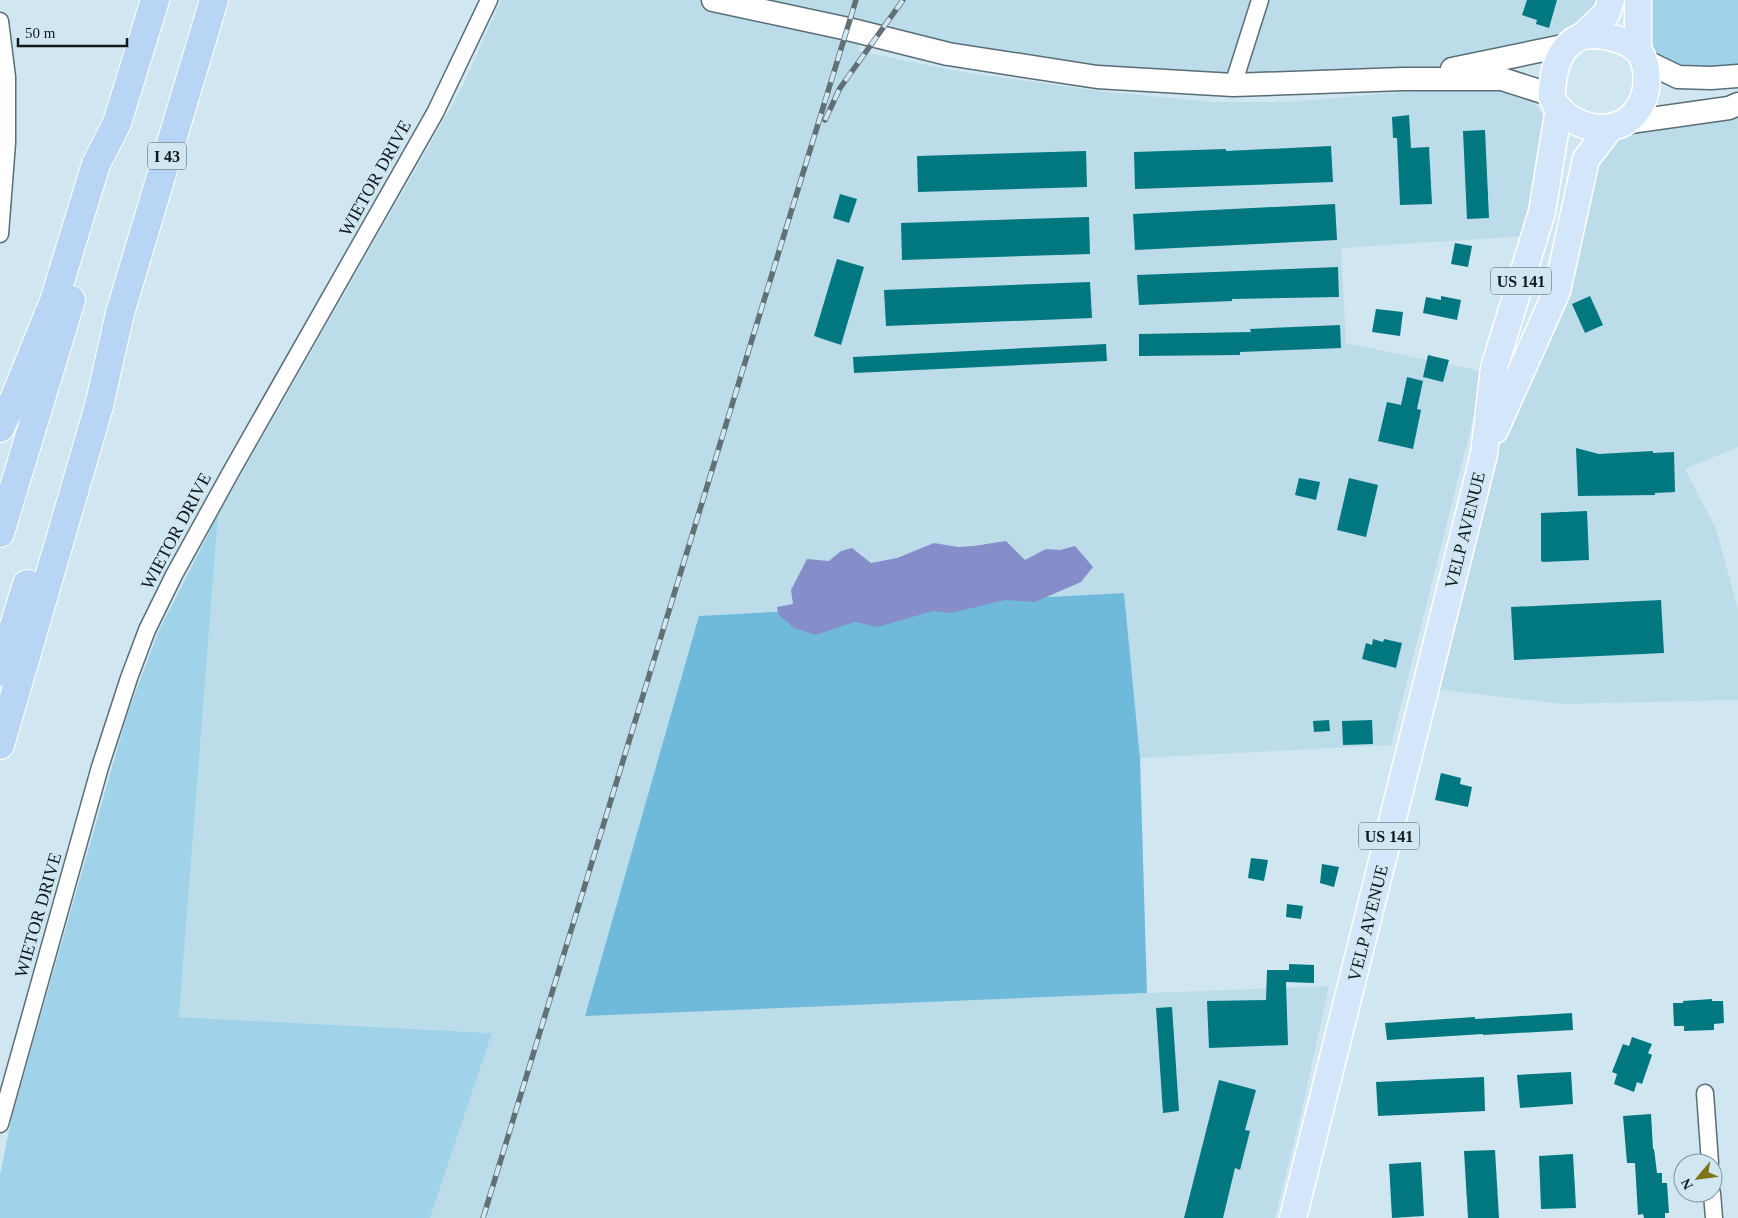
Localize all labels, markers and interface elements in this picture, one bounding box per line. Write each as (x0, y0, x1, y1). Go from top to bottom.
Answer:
scale bar (18, 15, 126, 47)
text: 50 m (25, 25, 56, 41)
street label: WIETOR DRIVE (335, 117, 415, 239)
road number: I 43 (148, 142, 186, 170)
road number: US 141 (1491, 268, 1551, 294)
street label: WIETOR DRIVE (137, 469, 215, 593)
street label: VELP AVENUE (1441, 470, 1489, 590)
road number: US 141 (1359, 822, 1419, 849)
street label: WIETOR DRIVE (11, 850, 65, 980)
street label: VELP AVENUE (1344, 863, 1392, 983)
north arrow (1673, 1153, 1723, 1203)
text: N (1678, 1176, 1696, 1192)

